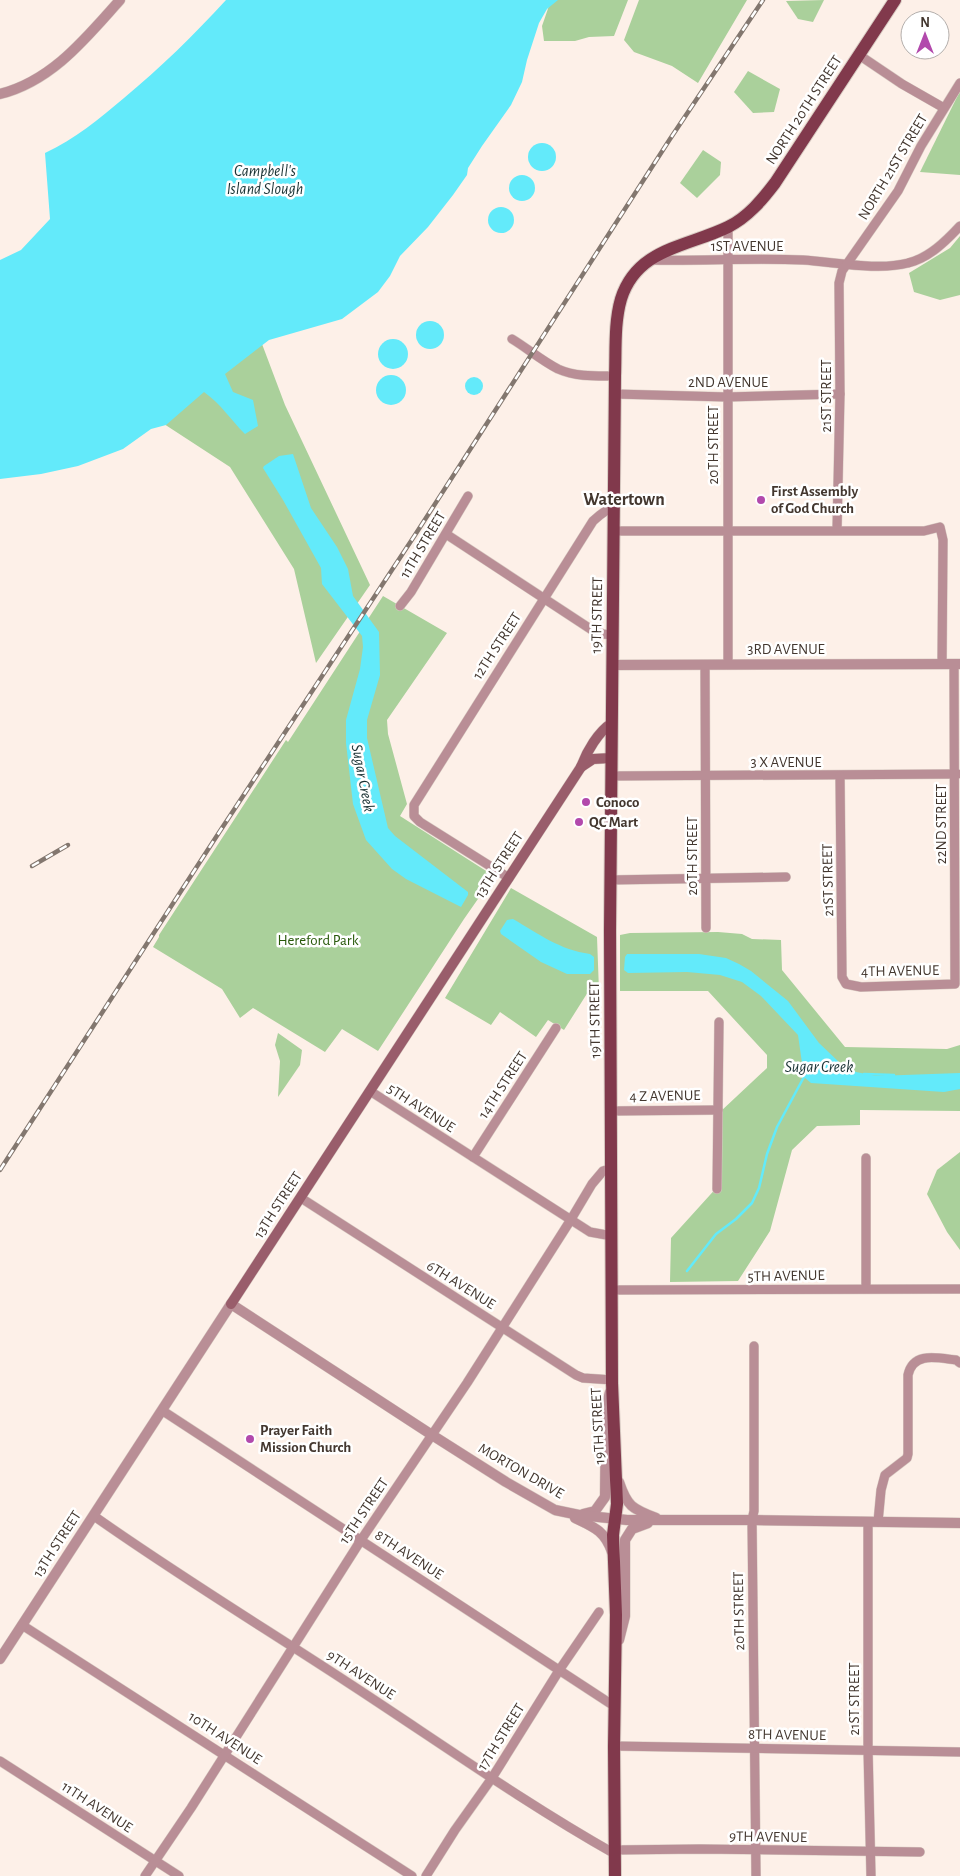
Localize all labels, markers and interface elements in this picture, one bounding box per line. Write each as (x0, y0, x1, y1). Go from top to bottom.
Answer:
north arrow (900, 10, 950, 60)
text: N (920, 16, 930, 30)
street label: NORTH 20TH STREET (763, 52, 845, 167)
street label: NORTH 21ST STREET (856, 111, 931, 222)
water label: Campbell's Island Slough (227, 163, 303, 197)
street label: 1ST AVENUE (711, 239, 783, 254)
street label: 21ST STREET (819, 359, 834, 432)
street label: 2ND AVENUE (688, 375, 768, 390)
street label: 20TH STREET (706, 405, 721, 485)
place label: First Assembly of God Church (771, 484, 859, 516)
district label: Watertown (583, 491, 665, 509)
marker: First Assembly of God Church (755, 494, 767, 506)
street label: 11TH STREET (397, 509, 449, 581)
street label: 19TH STREET (589, 576, 605, 653)
street label: 12TH STREET (470, 609, 524, 682)
street label: 3RD AVENUE (747, 642, 825, 657)
water label: Sugar Creek (349, 743, 377, 813)
street label: 3 X AVENUE (751, 755, 821, 770)
street label: 22ND STREET (934, 783, 949, 864)
place label: Conoco (596, 795, 639, 810)
marker: Conoco (580, 796, 592, 808)
place label: QC Mart (589, 815, 638, 830)
marker: QC Mart (573, 816, 585, 828)
street label: 20TH STREET (685, 816, 700, 896)
street label: 13TH STREET (472, 829, 526, 901)
street label: 21ST STREET (820, 843, 836, 917)
park label: Hereford Park (277, 933, 359, 948)
street label: 4TH AVENUE (861, 963, 939, 979)
street label: 19TH STREET (587, 981, 603, 1058)
street label: 14TH STREET (476, 1048, 531, 1121)
water label: Sugar Creek (785, 1059, 853, 1075)
street label: 5TH AVENUE (385, 1081, 457, 1135)
street label: 4 Z AVENUE (629, 1088, 701, 1104)
street label: 13TH STREET (251, 1169, 305, 1241)
street label: 6TH AVENUE (424, 1258, 498, 1312)
street label: 5TH AVENUE (747, 1268, 825, 1284)
street label: 19TH STREET (588, 1387, 607, 1465)
place label: Prayer Faith Mission Church (260, 1423, 351, 1455)
marker: Prayer Faith Mission Church (244, 1433, 256, 1445)
street label: MORTON DRIVE (476, 1441, 566, 1501)
street label: 15TH STREET (337, 1475, 392, 1547)
street label: 13TH STREET (30, 1508, 84, 1580)
street label: 8TH AVENUE (372, 1527, 446, 1583)
street label: 20TH STREET (731, 1571, 747, 1651)
street label: 9TH AVENUE (324, 1647, 398, 1703)
street label: 21ST STREET (847, 1662, 862, 1735)
street label: 17TH STREET (475, 1700, 528, 1773)
street label: 10TH AVENUE (186, 1709, 264, 1767)
street label: 8TH AVENUE (748, 1727, 826, 1743)
street label: 11TH AVENUE (59, 1779, 135, 1835)
street label: 9TH AVENUE (729, 1829, 807, 1845)

